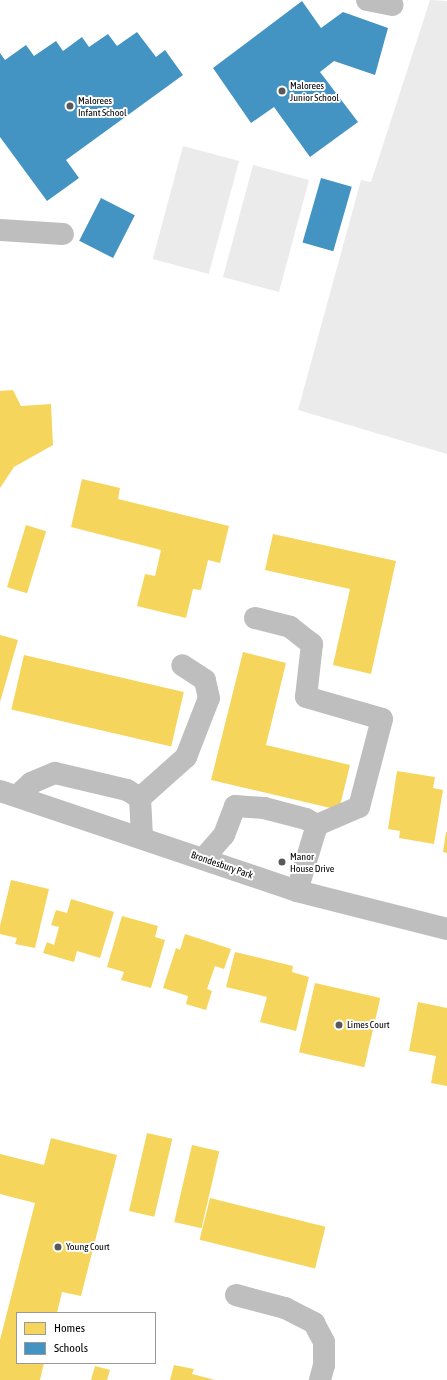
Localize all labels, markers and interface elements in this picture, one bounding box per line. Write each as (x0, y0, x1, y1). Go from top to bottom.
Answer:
place label: Malorees Junior School (290, 79, 339, 102)
marker: Malorees Junior School (277, 86, 287, 96)
place label: Malorees Infant School (78, 94, 127, 118)
marker: Malorees Infant School (65, 101, 75, 111)
street label: Brondesbury Park (189, 849, 255, 881)
place label: Manor House Drive (290, 850, 334, 874)
marker: Manor House Drive (277, 857, 287, 867)
place label: Limes Court (347, 1019, 390, 1031)
marker: Limes Court (334, 1020, 344, 1030)
place label: Young Court (66, 1241, 110, 1253)
marker: Young Court (53, 1242, 63, 1252)
legend (16, 1312, 156, 1364)
text: Homes (54, 1321, 85, 1335)
text: Schools (54, 1341, 88, 1355)

